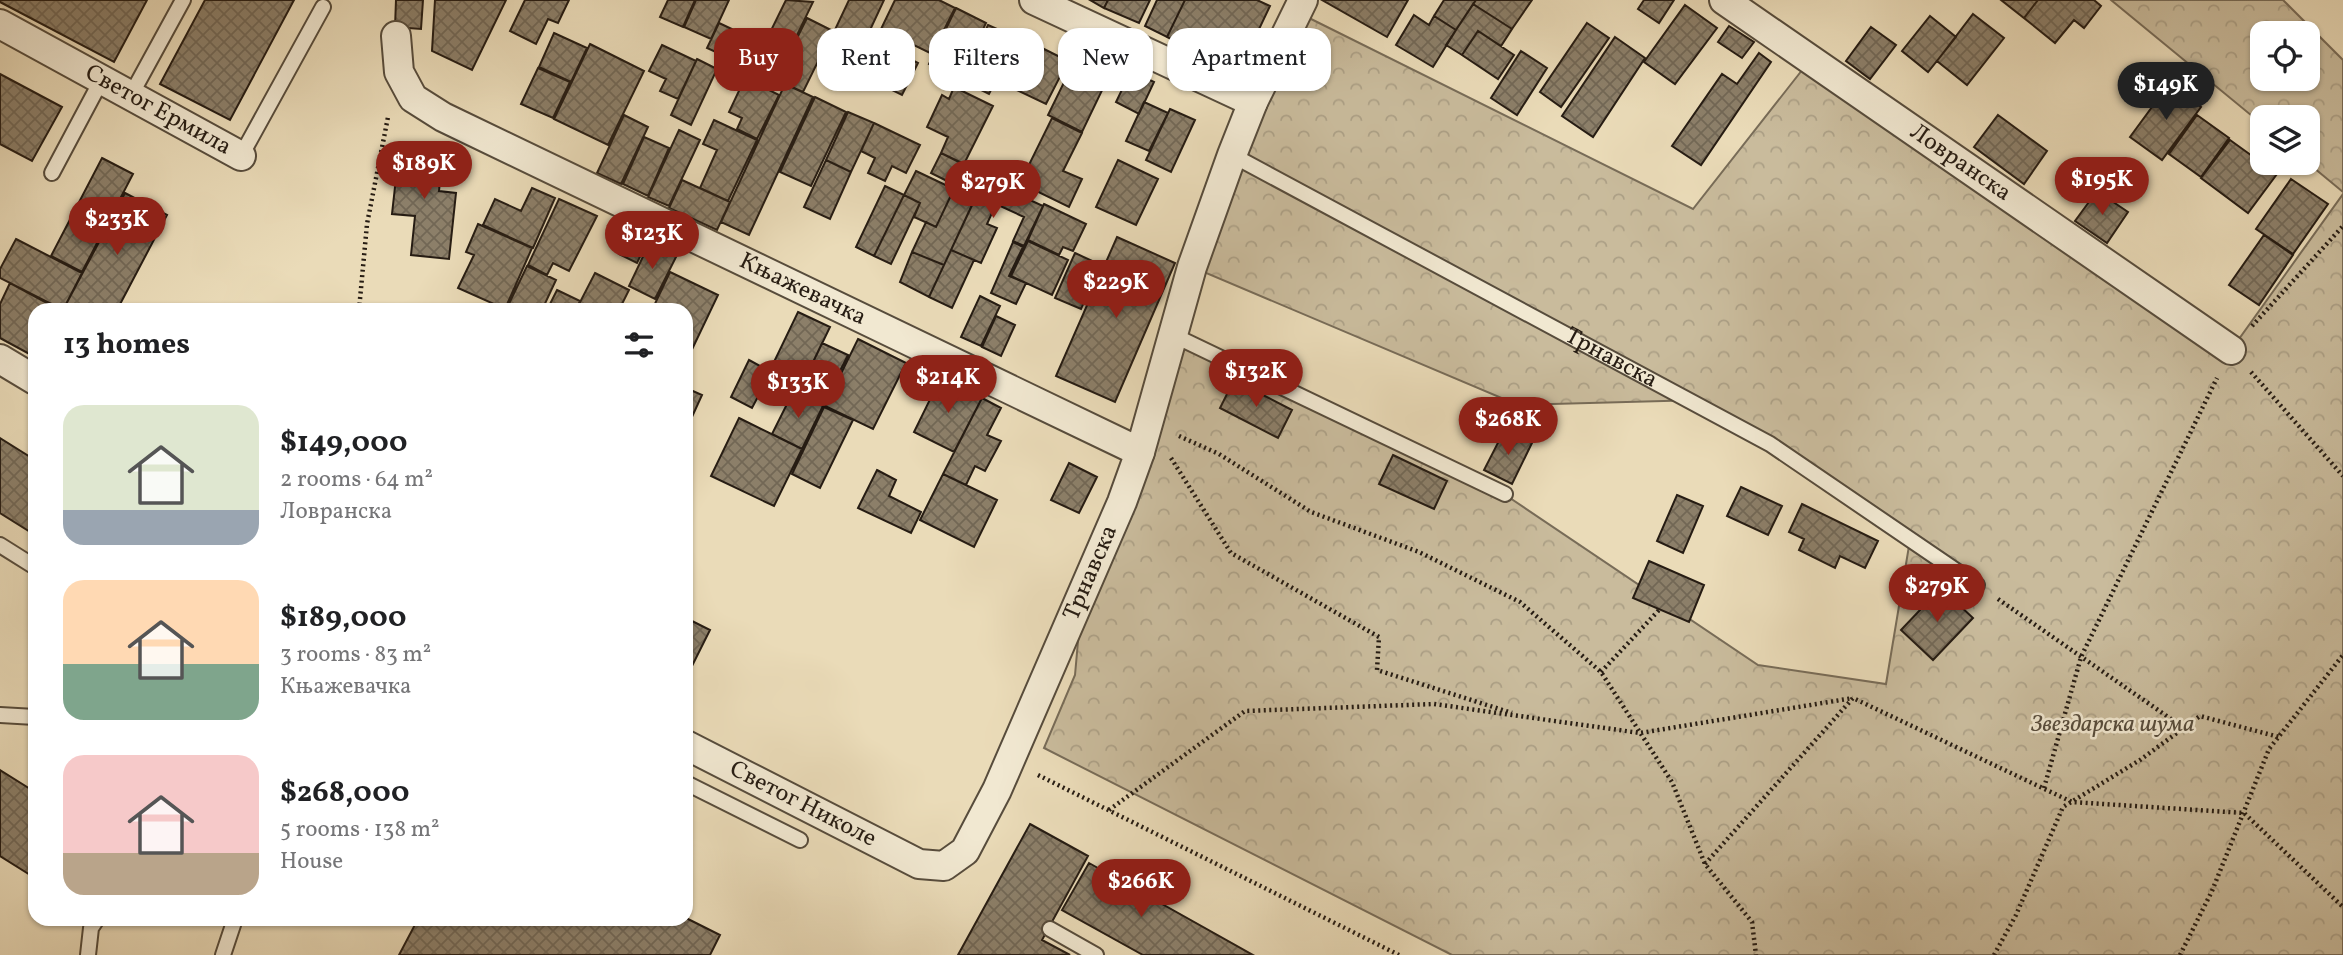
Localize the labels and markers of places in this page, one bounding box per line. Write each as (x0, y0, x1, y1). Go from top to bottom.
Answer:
pin: $149K (2117, 62, 2215, 122)
pin: $189K (375, 142, 473, 201)
pin: $195K (2053, 158, 2151, 217)
pin: $279K (944, 160, 1042, 220)
pin: $233K (68, 198, 166, 257)
pin: $123K (603, 212, 701, 271)
pin: $229K (1067, 260, 1165, 320)
pin: $132K (1207, 350, 1305, 409)
pin: $214K (899, 356, 997, 415)
pin: $133K (749, 360, 847, 420)
pin: $268K (1459, 398, 1557, 457)
pin: $279K (1888, 564, 1986, 624)
pin: $266K (1092, 860, 1190, 919)

